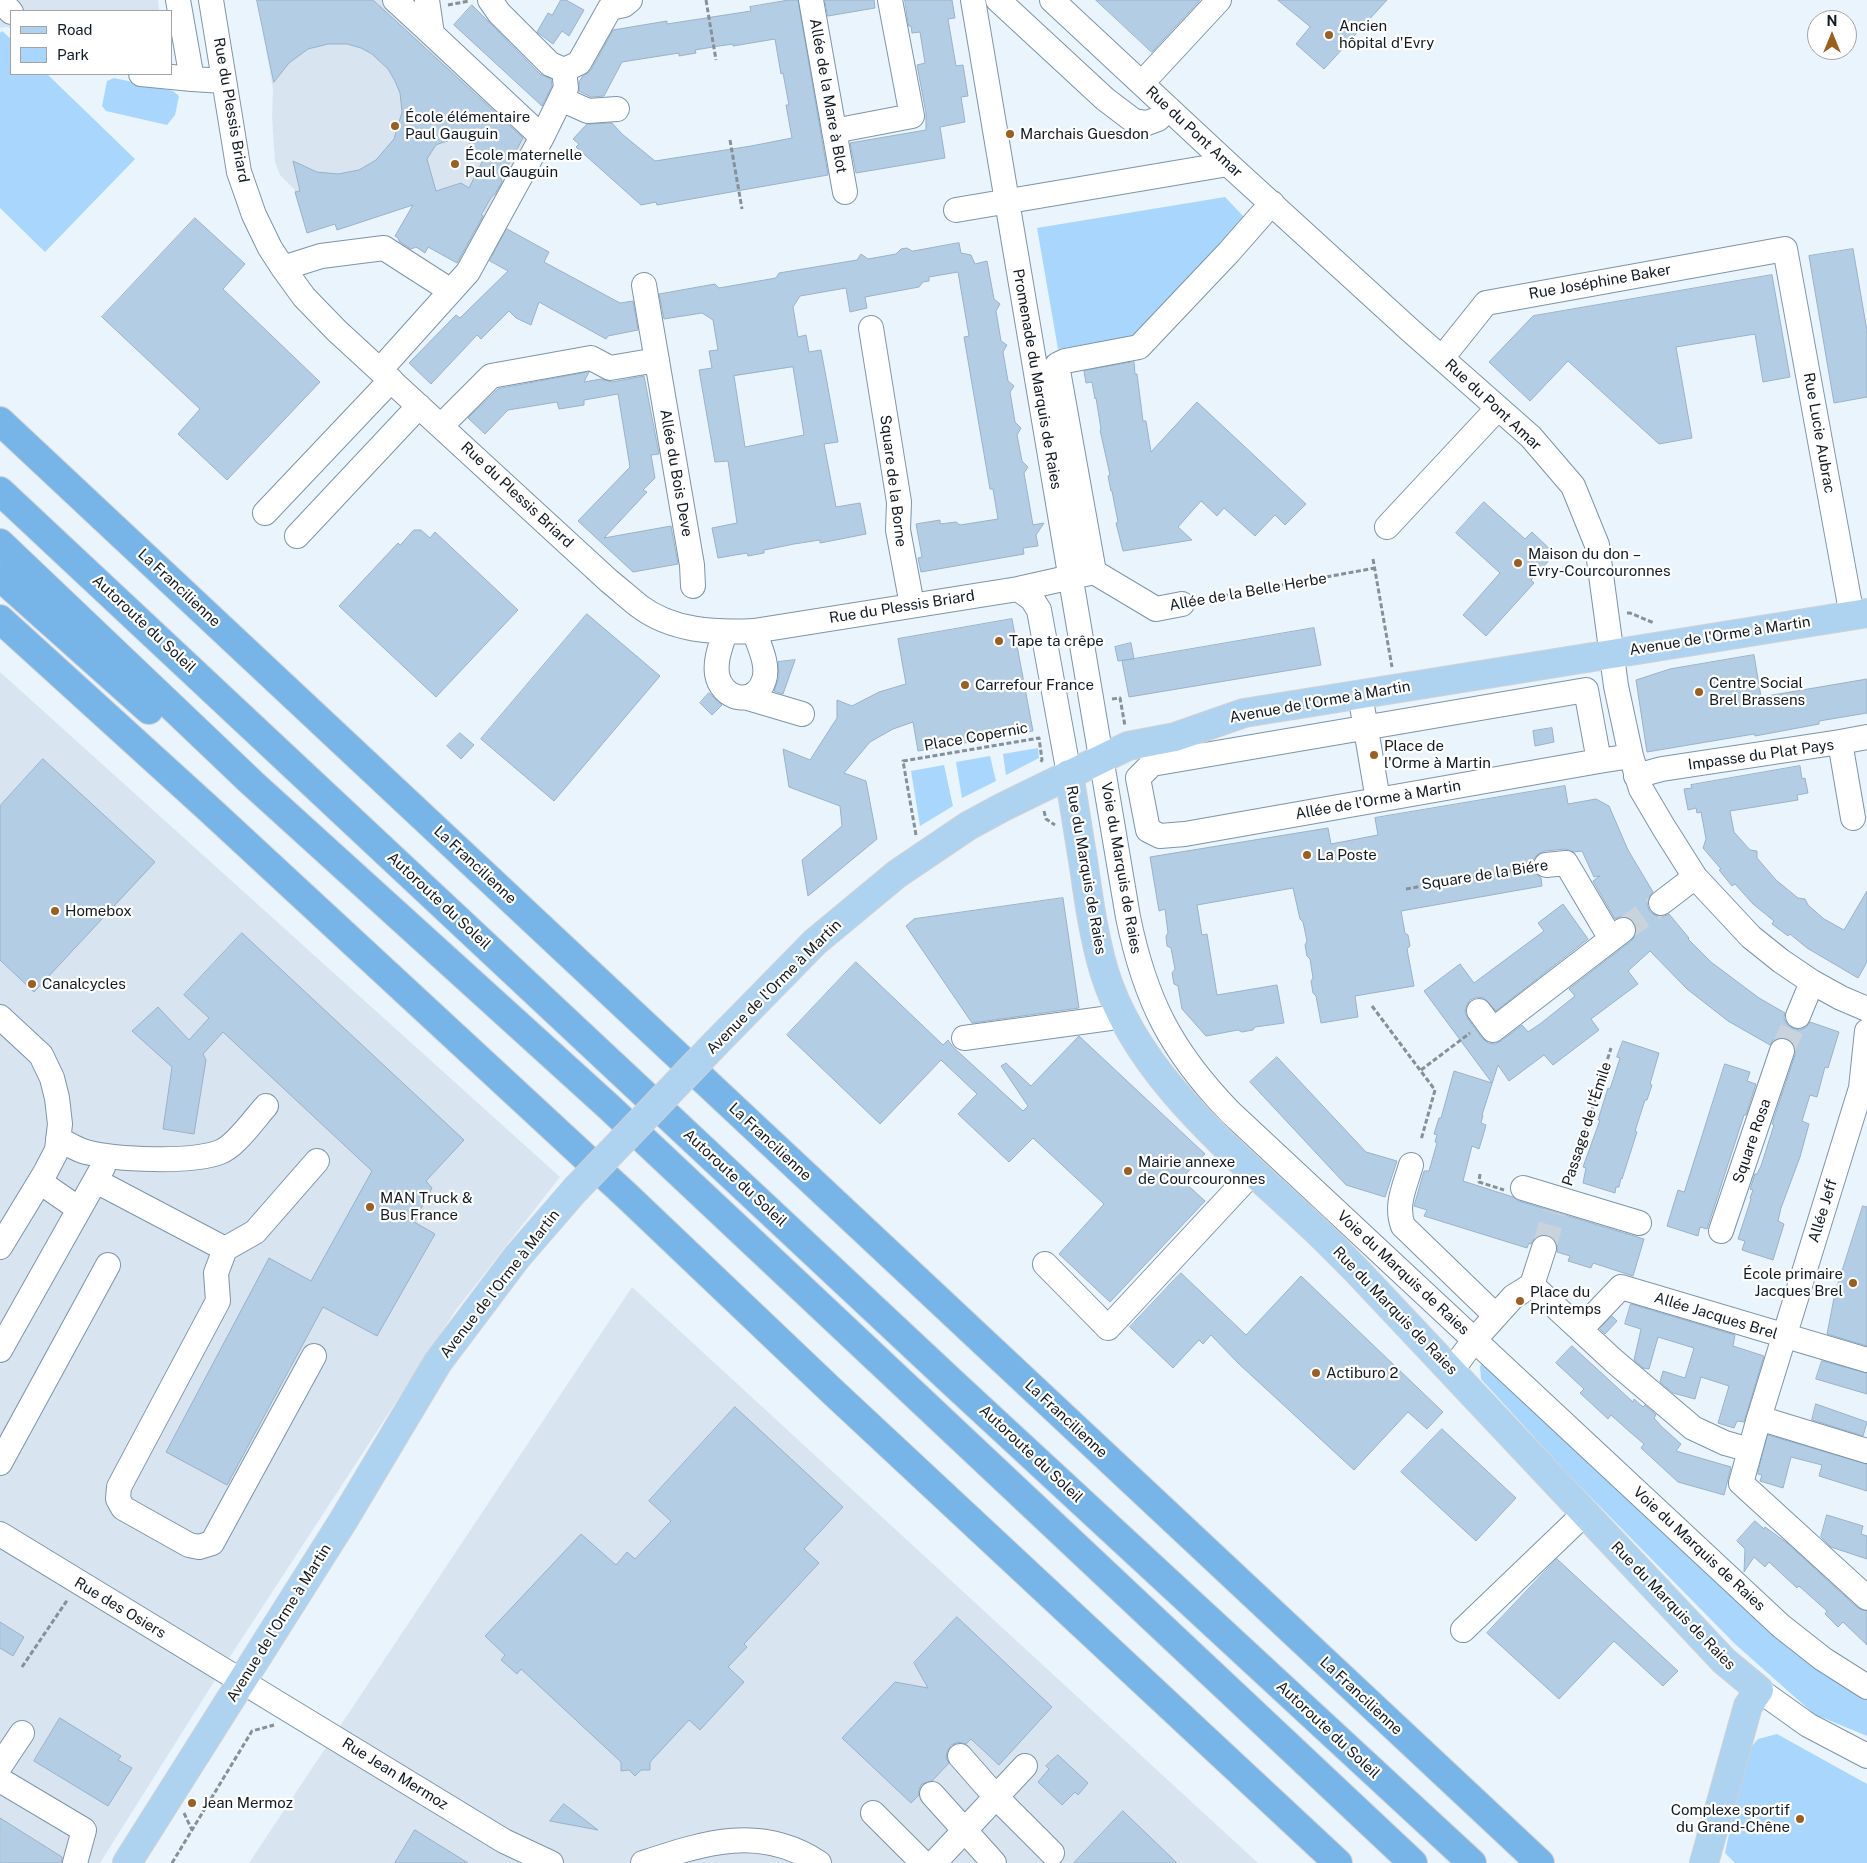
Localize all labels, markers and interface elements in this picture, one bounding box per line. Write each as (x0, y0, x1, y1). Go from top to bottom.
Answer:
legend (10, 10, 172, 75)
north arrow (1807, 10, 1857, 60)
text: N (1827, 13, 1837, 29)
street label: Allée de la Mare à Blot (806, 17, 850, 175)
place label: Ancien hôpital d'Evry (1339, 17, 1434, 52)
text: Road (57, 21, 93, 38)
marker: Ancien hôpital d'Evry (1323, 29, 1335, 41)
street label: Rue du Plessis Briard (209, 36, 253, 184)
text: Park (57, 46, 89, 63)
street label: Rue du Pont Amar (1142, 83, 1246, 181)
place label: École élémentaire Paul Gauguin (405, 108, 530, 143)
marker: École élémentaire Paul Gauguin (389, 120, 401, 132)
place label: Marchais Guesdon (1020, 125, 1149, 143)
marker: Marchais Guesdon (1004, 128, 1016, 140)
place label: École maternelle Paul Gauguin (465, 146, 582, 181)
marker: École maternelle Paul Gauguin (449, 158, 461, 170)
street label: Rue Joséphine Baker (1527, 261, 1673, 303)
street label: Promenade du Marquis de Raies (1009, 267, 1065, 491)
street label: Rue du Pont Amar (1441, 356, 1545, 454)
street label: Rue Lucie Aubrac (1800, 371, 1838, 495)
street label: Allée du Bois Deve (656, 408, 696, 538)
street label: Square de la Borne (876, 414, 910, 548)
street label: Rue du Plessis Briard (457, 438, 577, 552)
street label: La Francilienne (134, 545, 224, 631)
place label: Maison du don – Evry-Courcouronnes (1528, 545, 1671, 580)
marker: Maison du don – Evry-Courcouronnes (1512, 557, 1524, 569)
street label: Allée de la Belle Herbe (1168, 569, 1328, 615)
street label: Autoroute du Soleil (89, 571, 199, 677)
street label: Rue du Plessis Briard (828, 587, 976, 627)
street label: Avenue de l'Orme à Martin (1628, 613, 1812, 659)
place label: Tape ta crêpe (1009, 632, 1104, 650)
marker: Tape ta crêpe (993, 635, 1005, 647)
place label: Centre Social Brel Brassens (1709, 674, 1805, 709)
place label: Carrefour France (975, 676, 1094, 694)
street label: Avenue de l'Orme à Martin (1228, 677, 1412, 727)
marker: Carrefour France (959, 679, 971, 691)
marker: Centre Social Brel Brassens (1693, 686, 1705, 698)
street label: Place Copernic (923, 719, 1029, 755)
street label: Impasse du Plat Pays (1687, 736, 1835, 774)
place label: Place de l'Orme à Martin (1384, 737, 1491, 772)
marker: Place de l'Orme à Martin (1368, 749, 1380, 761)
street label: Allée de l'Orme à Martin (1294, 777, 1462, 823)
street label: Voie du Marquis de Raies (1097, 781, 1145, 955)
street label: Rue du Marquis de Raies (1062, 784, 1110, 956)
street label: La Francilienne (430, 822, 520, 908)
place label: La Poste (1317, 846, 1377, 864)
street label: Autoroute du Soleil (384, 848, 494, 954)
marker: La Poste (1301, 849, 1313, 861)
street label: Square de la Biére (1420, 856, 1550, 894)
place label: Homebox (65, 902, 132, 920)
marker: Homebox (49, 905, 61, 917)
street label: Avenue de l'Orme à Martin (703, 916, 845, 1058)
place label: Canalcycles (42, 975, 126, 993)
marker: Canalcycles (26, 978, 38, 990)
street label: Passage de l'Émile (1558, 1060, 1616, 1188)
street label: Square Rosa (1729, 1096, 1775, 1186)
street label: La Francilienne (725, 1099, 815, 1185)
street label: Autoroute du Soleil (680, 1125, 790, 1231)
place label: Mairie annexe de Courcouronnes (1138, 1153, 1265, 1188)
marker: Mairie annexe de Courcouronnes (1122, 1165, 1134, 1177)
street label: Allée Jeff (1805, 1177, 1841, 1245)
place label: MAN Truck & Bus France (380, 1189, 473, 1224)
marker: MAN Truck & Bus France (364, 1201, 376, 1213)
street label: Avenue de l'Orme à Martin (437, 1206, 563, 1362)
street label: Voie du Marquis de Raies (1333, 1207, 1473, 1339)
street label: Rue du Marquis de Raies (1329, 1243, 1461, 1379)
place label: École primaire Jacques Brel (1743, 1265, 1843, 1300)
marker: École primaire Jacques Brel (1847, 1277, 1859, 1289)
place label: Place du Printemps (1530, 1283, 1601, 1318)
street label: Allée Jacques Brel (1652, 1289, 1780, 1343)
marker: Place du Printemps (1514, 1295, 1526, 1307)
place label: Actiburo 2 (1326, 1364, 1398, 1382)
marker: Actiburo 2 (1310, 1367, 1322, 1379)
street label: La Francilienne (1021, 1376, 1111, 1462)
street label: Autoroute du Soleil (976, 1401, 1086, 1507)
street label: Voie du Marquis de Raies (1629, 1483, 1769, 1615)
street label: Rue du Marquis de Raies (1607, 1538, 1739, 1674)
street label: Avenue de l'Orme à Martin (223, 1541, 335, 1705)
street label: Rue des Osiers (71, 1574, 169, 1642)
street label: La Francilienne (1316, 1653, 1406, 1739)
street label: Autoroute du Soleil (1273, 1677, 1383, 1783)
street label: Rue Jean Mermoz (339, 1734, 451, 1814)
place label: Jean Mermoz (202, 1794, 293, 1812)
marker: Jean Mermoz (186, 1797, 198, 1809)
place label: Complexe sportif du Grand-Chêne (1671, 1801, 1790, 1836)
marker: Complexe sportif du Grand-Chêne (1794, 1813, 1806, 1825)

